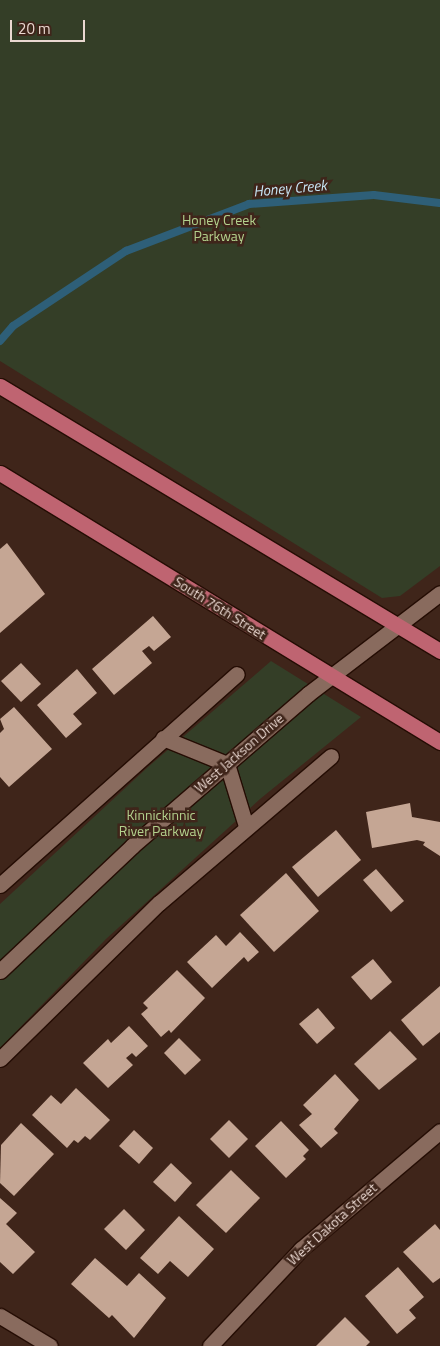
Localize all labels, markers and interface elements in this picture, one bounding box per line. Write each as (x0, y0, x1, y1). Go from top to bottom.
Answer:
scale bar (12, 10, 88, 42)
text: 20 m (18, 17, 51, 40)
water label: Honey Creek (252, 176, 328, 200)
park label: Honey Creek Parkway (182, 212, 256, 244)
street label: South 76th Street (171, 573, 269, 643)
street label: West Jackson Drive (191, 710, 287, 796)
park label: Kinnickinnic River Parkway (119, 807, 203, 840)
street label: West Dakota Street (284, 1179, 380, 1269)

